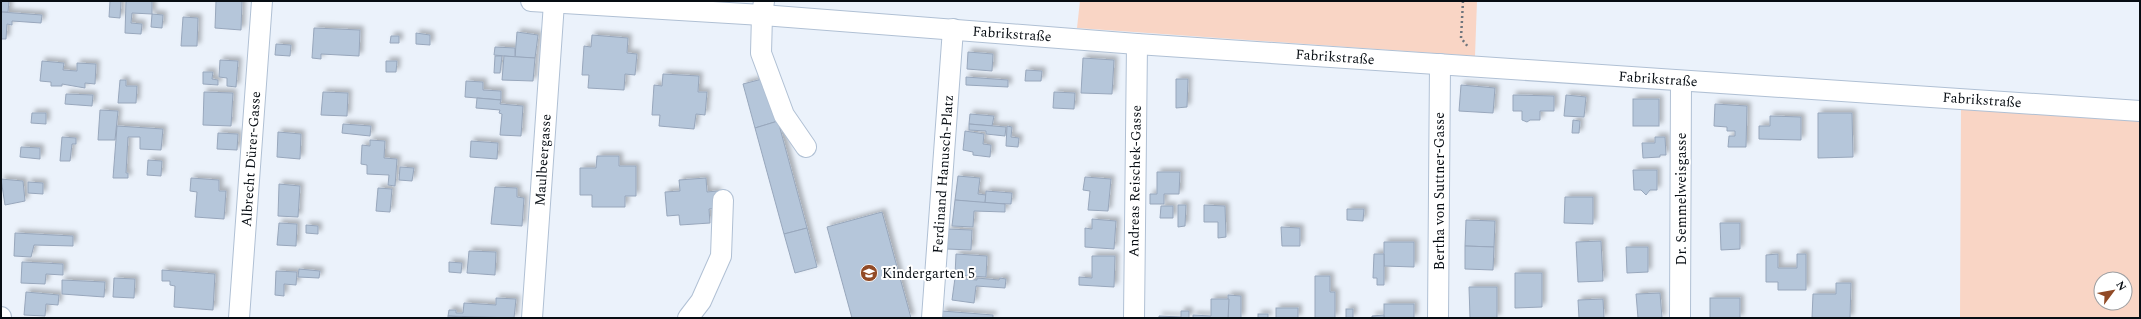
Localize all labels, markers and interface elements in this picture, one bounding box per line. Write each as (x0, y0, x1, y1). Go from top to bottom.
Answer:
street label: Fabrikstraße (972, 21, 1052, 47)
street label: Fabrikstraße (1295, 44, 1375, 70)
street label: Fabrikstraße (1618, 66, 1698, 92)
street label: Fabrikstraße (1942, 87, 2022, 113)
street label: Albrecht Dürer-Gasse (236, 90, 266, 228)
street label: Ferdinand Hanusch-Platz (927, 94, 959, 254)
street label: Andreas Reischek-Gasse (1123, 105, 1147, 257)
street label: Bertha von Suttner-Gasse (1429, 112, 1450, 270)
street label: Maulbeergasse (529, 113, 557, 207)
street label: Dr. Semmelweisgasse (1671, 132, 1692, 265)
school or university icon: Kindergarten 5 (859, 263, 879, 283)
place label: Kindergarten 5 (882, 263, 975, 284)
north arrow (2093, 271, 2133, 311)
text: N (2111, 278, 2131, 294)

